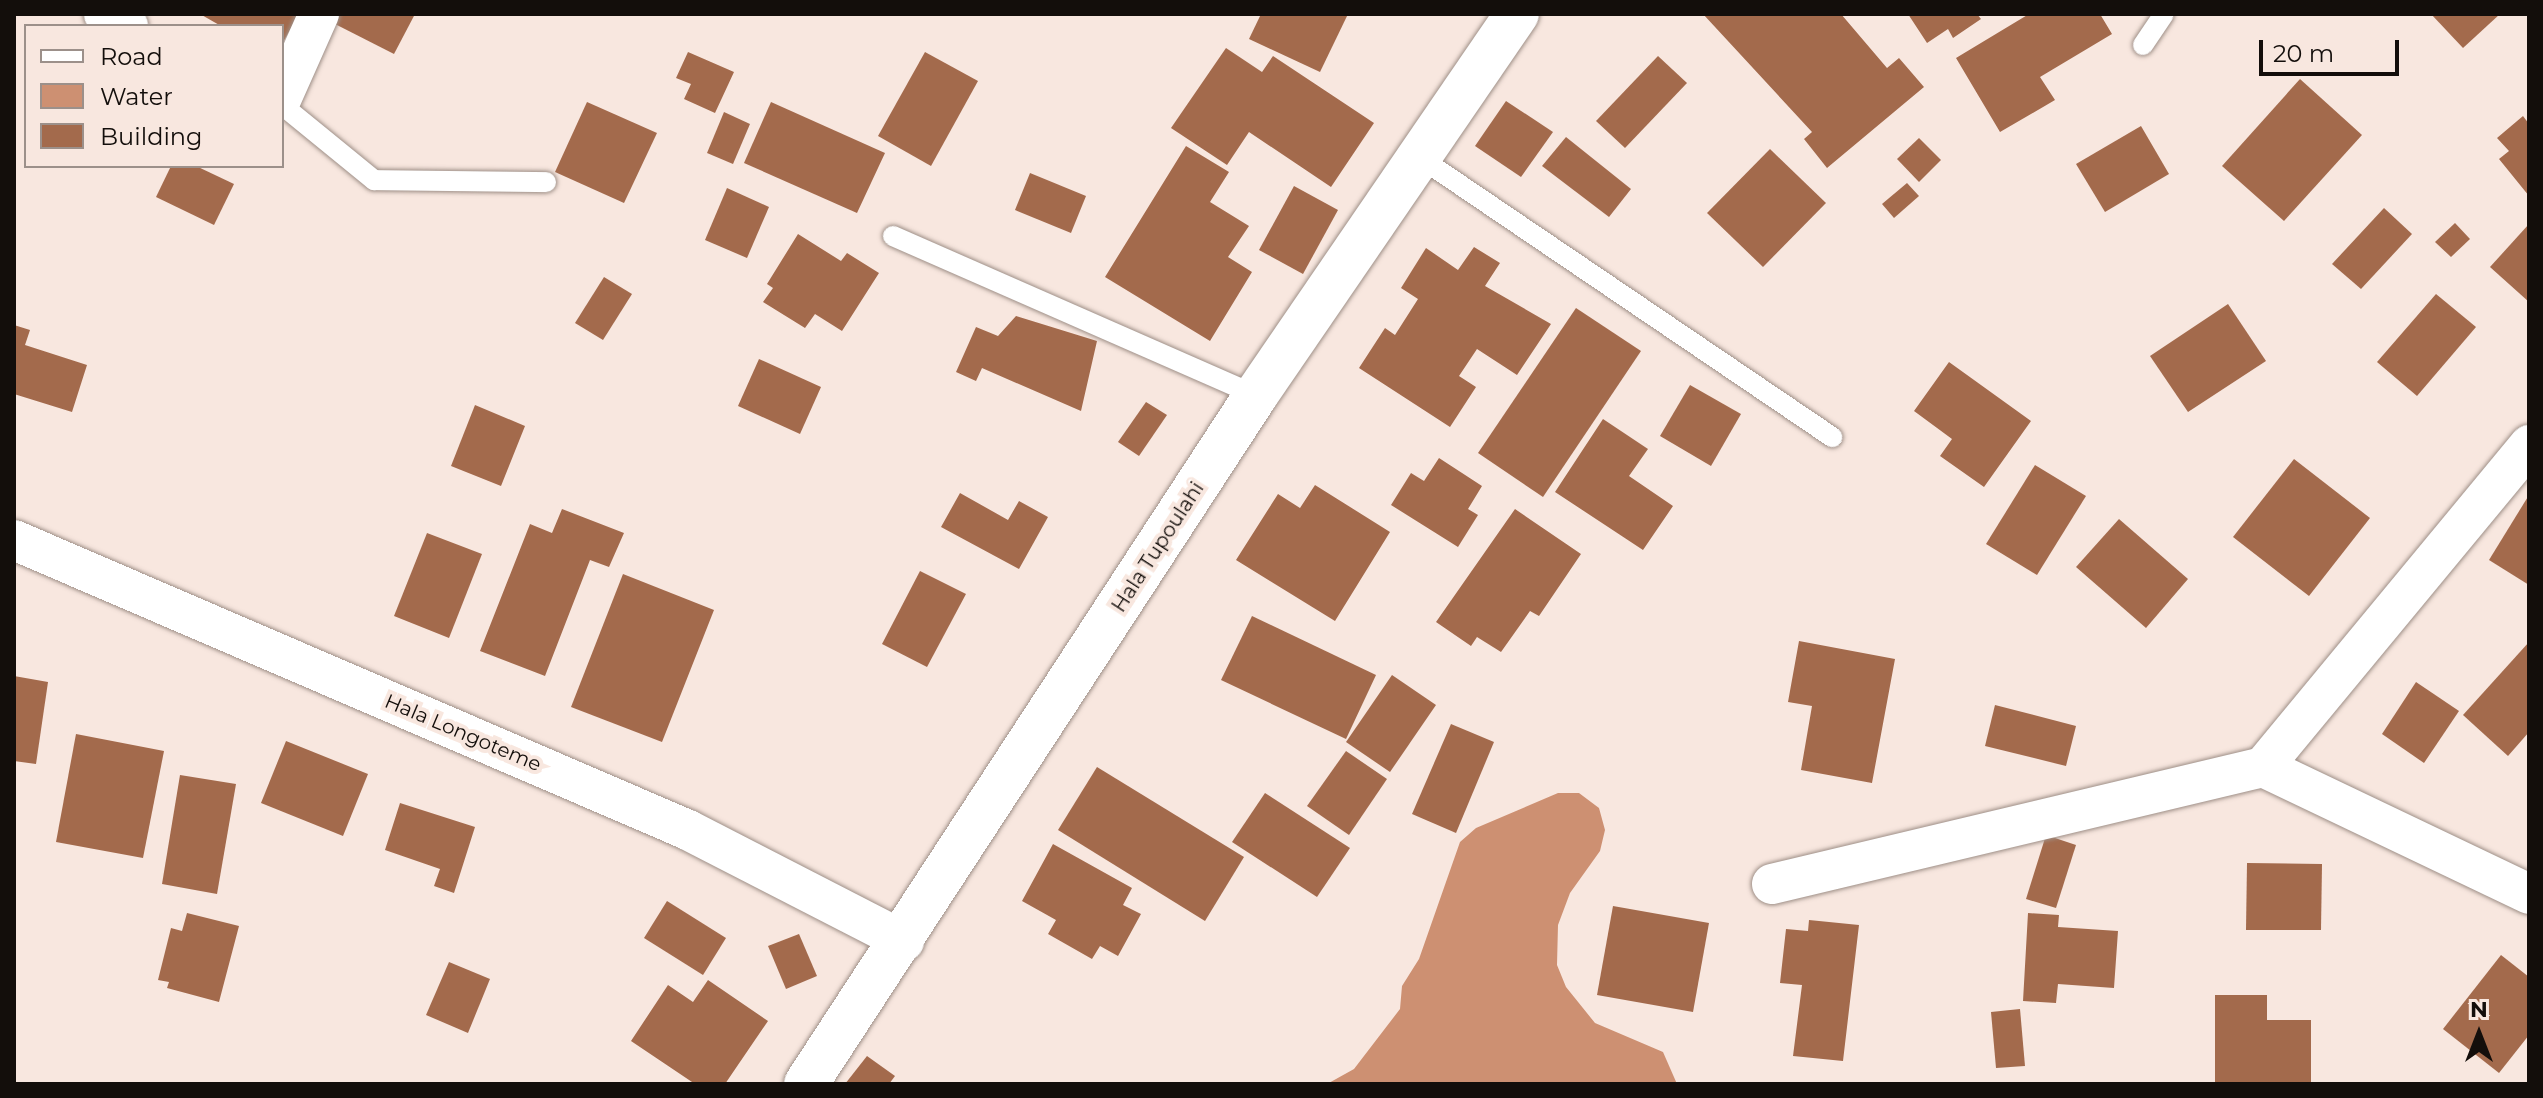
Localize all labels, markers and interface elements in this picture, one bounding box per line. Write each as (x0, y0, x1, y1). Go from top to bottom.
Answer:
legend (24, 24, 284, 168)
scale bar (2263, 24, 2403, 74)
text: 20 m (2273, 39, 2334, 68)
text: Road (100, 42, 163, 71)
text: Water (100, 82, 173, 111)
text: Building (100, 122, 203, 151)
street label: Hala Tupoulahi (1107, 477, 1209, 617)
street label: Hala Longoteme (381, 689, 545, 777)
north arrow (2439, 994, 2519, 1074)
text: N (2470, 996, 2488, 1023)

